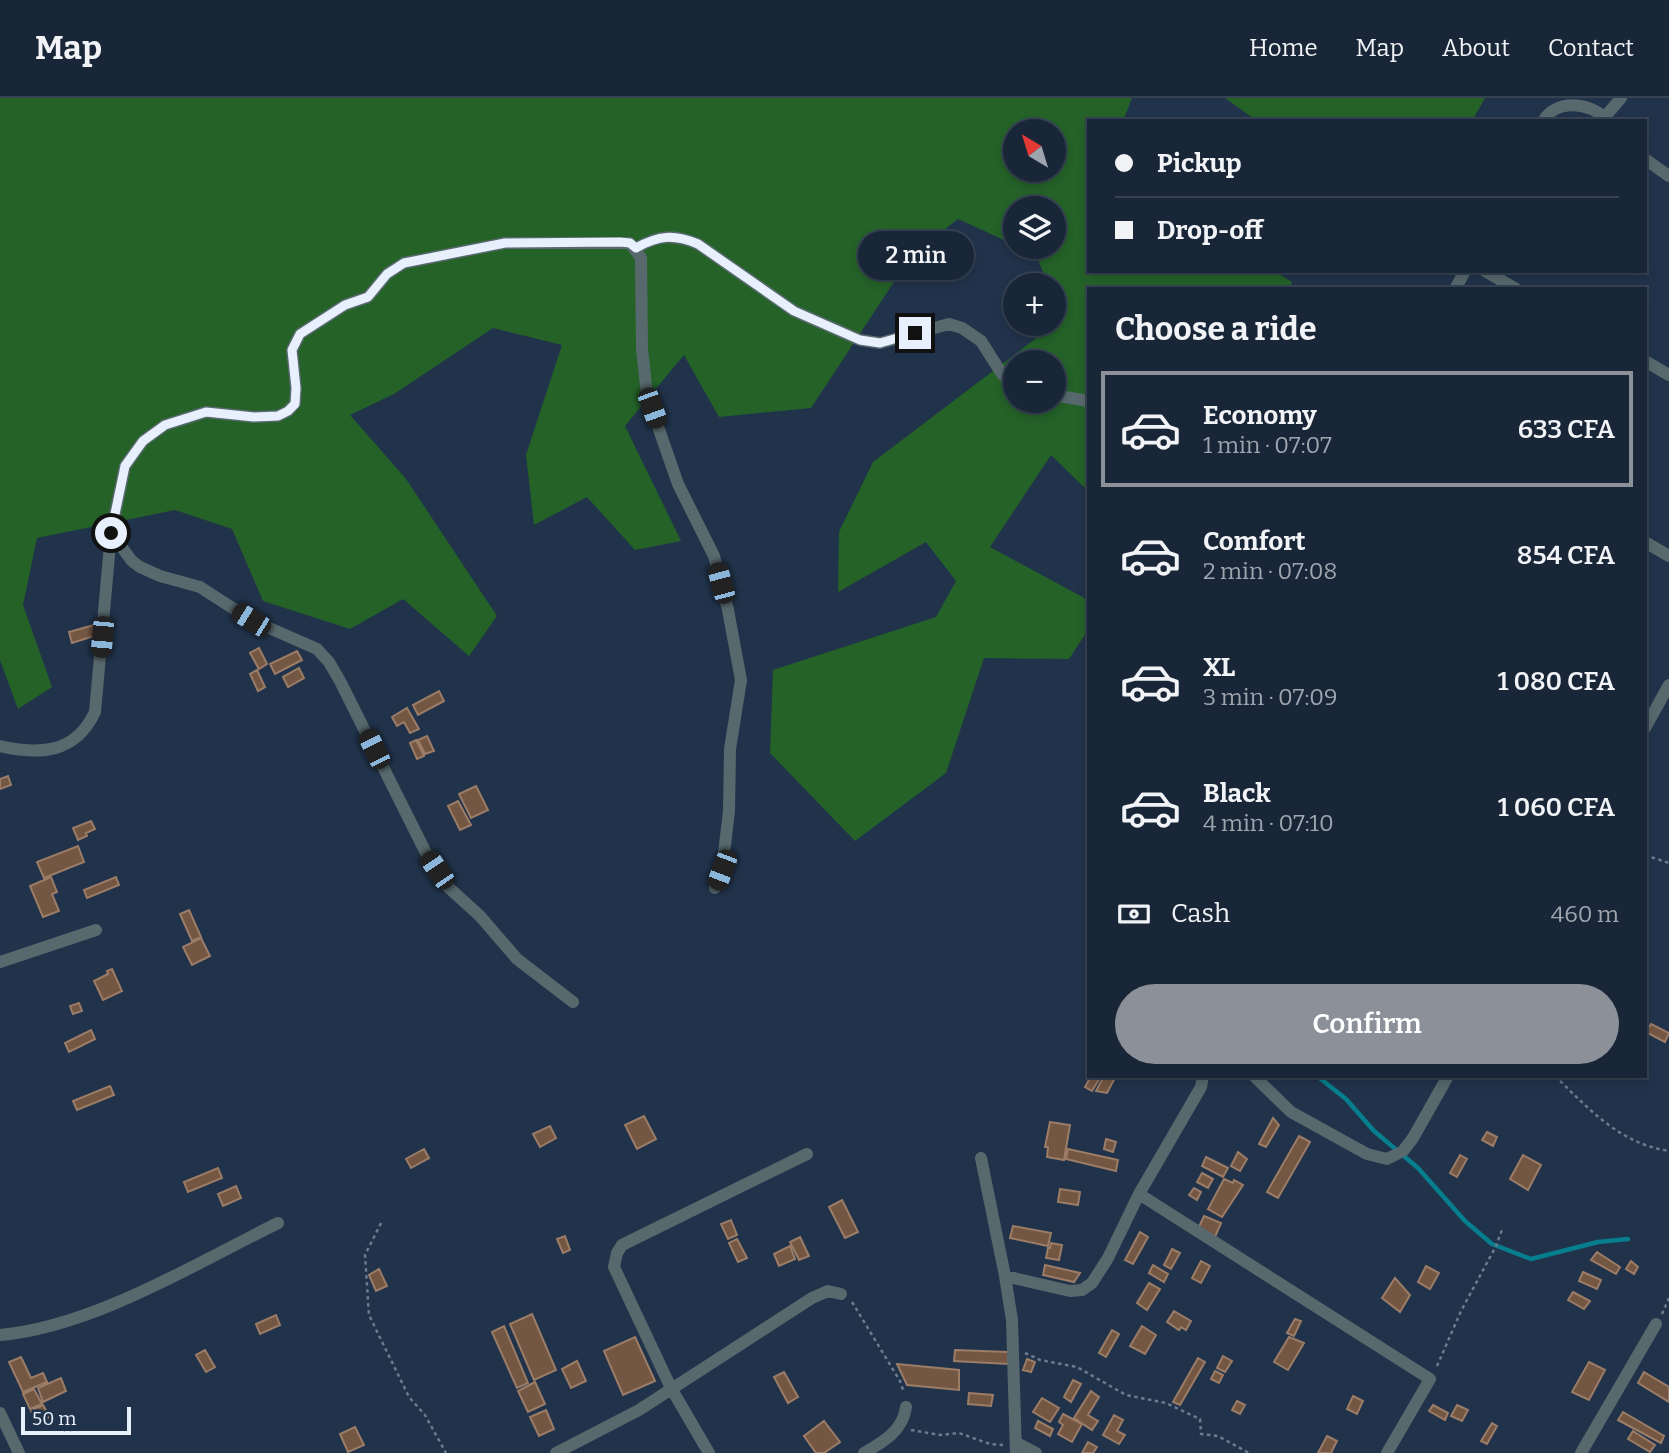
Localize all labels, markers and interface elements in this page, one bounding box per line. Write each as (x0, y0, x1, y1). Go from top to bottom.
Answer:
text: Map (35, 28, 102, 68)
text: Home (1249, 34, 1318, 62)
text: Map (1356, 34, 1404, 62)
text: About (1442, 34, 1510, 62)
text: Contact (1548, 34, 1634, 62)
north arrow (1003, 119, 1066, 182)
map controls (1003, 119, 1066, 413)
text: Pickup (1157, 148, 1242, 179)
button: layers (1003, 196, 1066, 259)
text: Drop-off (1157, 215, 1263, 246)
callout: 2 min (857, 232, 973, 280)
text: 2 min (886, 241, 946, 269)
button: + (1003, 273, 1066, 336)
text: Choose a ride (1115, 310, 1316, 348)
route end (899, 317, 931, 349)
button: − (1003, 350, 1066, 413)
car (635, 385, 670, 431)
icon: car (1119, 398, 1182, 461)
text: Economy (1203, 400, 1317, 431)
text: 633 CFA (1518, 414, 1615, 445)
text: 1 min · 07:07 (1203, 431, 1332, 459)
route start (95, 517, 127, 549)
icon: car (1119, 524, 1182, 587)
text: Comfort (1203, 526, 1306, 557)
text: 854 CFA (1517, 540, 1615, 571)
text: 2 min · 07:08 (1203, 557, 1337, 585)
car (706, 560, 737, 606)
car (228, 600, 275, 640)
car (90, 615, 115, 659)
icon: car (1119, 650, 1182, 713)
text: XL (1203, 652, 1235, 683)
text: 1 080 CFA (1498, 666, 1615, 697)
text: 3 min · 07:09 (1203, 683, 1337, 711)
car (356, 726, 393, 772)
icon: car (1119, 776, 1182, 839)
text: Black (1203, 778, 1271, 809)
text: 1 060 CFA (1498, 792, 1615, 823)
text: 4 min · 07:10 (1203, 809, 1334, 837)
car (417, 847, 458, 893)
car (705, 847, 740, 893)
icon: cash (1115, 895, 1153, 933)
text: Cash (1171, 898, 1230, 929)
text: 460 m (1551, 900, 1619, 928)
button: Confirm (1115, 984, 1619, 1064)
scale bar (21, 1404, 131, 1436)
text: 50 m (32, 1407, 76, 1430)

